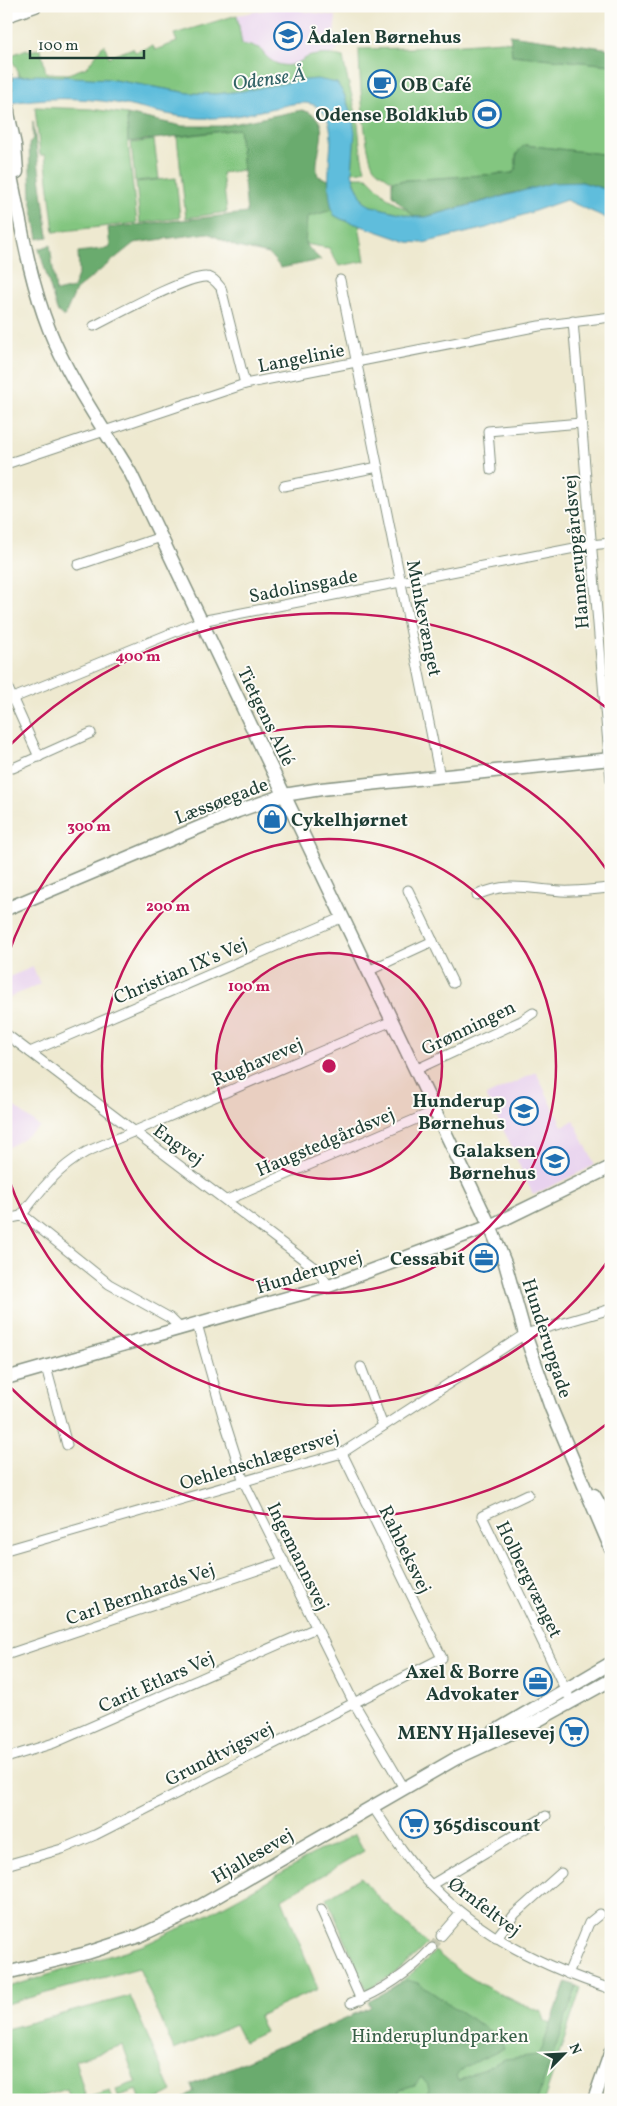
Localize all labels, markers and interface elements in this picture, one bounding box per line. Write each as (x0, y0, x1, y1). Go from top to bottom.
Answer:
school or university icon: Ådalen Børnehus (273, 21, 303, 51)
place label: Ådalen Børnehus (307, 25, 462, 51)
scale bar (30, 28, 144, 60)
text: 100 m (38, 36, 78, 57)
water label: Odense Å (231, 61, 308, 99)
cafe icon: OB Café (367, 69, 397, 99)
place label: OB Café (401, 73, 472, 99)
sports icon: Odense Boldklub (472, 99, 502, 129)
place label: Odense Boldklub (315, 103, 468, 129)
street label: Langelinie (256, 338, 347, 380)
street label: Hannerupgårdsvej (557, 474, 597, 630)
street label: Munkevænget (399, 558, 447, 679)
street label: Sadolinsgade (247, 564, 360, 610)
text: 400 m (116, 647, 161, 668)
street label: Tietgens Allé (230, 663, 300, 771)
street label: Læssøegade (171, 772, 272, 832)
shop icon: Cykelhjørnet (257, 804, 287, 834)
place label: Cykelhjørnet (291, 808, 408, 834)
text: 300 m (67, 817, 111, 838)
text: 200 m (146, 897, 190, 918)
street label: Christian IX's Vej (110, 932, 252, 1012)
text: 100 m (228, 977, 271, 998)
street label: Grønningen (417, 995, 520, 1063)
street label: Rughavevej (208, 1032, 307, 1094)
centre of rings (320, 1057, 338, 1075)
place label: Hunderup Børnehus (413, 1089, 505, 1137)
school or university icon: Hunderup Børnehus (509, 1096, 539, 1126)
street label: Haugstedgårdsvej (252, 1102, 399, 1184)
street label: Engvej (147, 1118, 208, 1173)
place label: Galaksen Børnehus (449, 1139, 536, 1187)
school or university icon: Galaksen Børnehus (540, 1146, 570, 1176)
office icon: Cessabit (469, 1243, 499, 1273)
street label: Hunderupvej (253, 1244, 366, 1301)
place label: Cessabit (390, 1247, 465, 1273)
street label: Hunderupgade (514, 1275, 578, 1402)
street label: Oehlenschlægersvej (177, 1424, 342, 1498)
street label: Ingemannsvej (260, 1498, 335, 1615)
street label: Rahbeksvej (372, 1501, 437, 1599)
street label: Holbergvænget (489, 1517, 568, 1643)
street label: Carl Bernhards Vej (63, 1557, 219, 1633)
street label: Carit Etlars Vej (95, 1646, 219, 1720)
place label: Axel & Borre Advokater (405, 1660, 519, 1708)
office icon: Axel & Borre Advokater (523, 1667, 553, 1697)
street label: Grundtvigsvej (161, 1716, 279, 1793)
supermarket icon: MENY Hjallesevej (559, 1717, 589, 1747)
place label: MENY Hjallesevej (398, 1721, 555, 1747)
supermarket icon: 365discount (399, 1809, 429, 1839)
place label: 365discount (433, 1813, 540, 1839)
street label: Hjallesevej (207, 1823, 299, 1891)
street label: Ørnfeltvej (442, 1872, 526, 1944)
park label: Hinderuplundparken (351, 2024, 529, 2050)
north arrow (540, 2028, 590, 2078)
text: N (564, 2041, 585, 2058)

